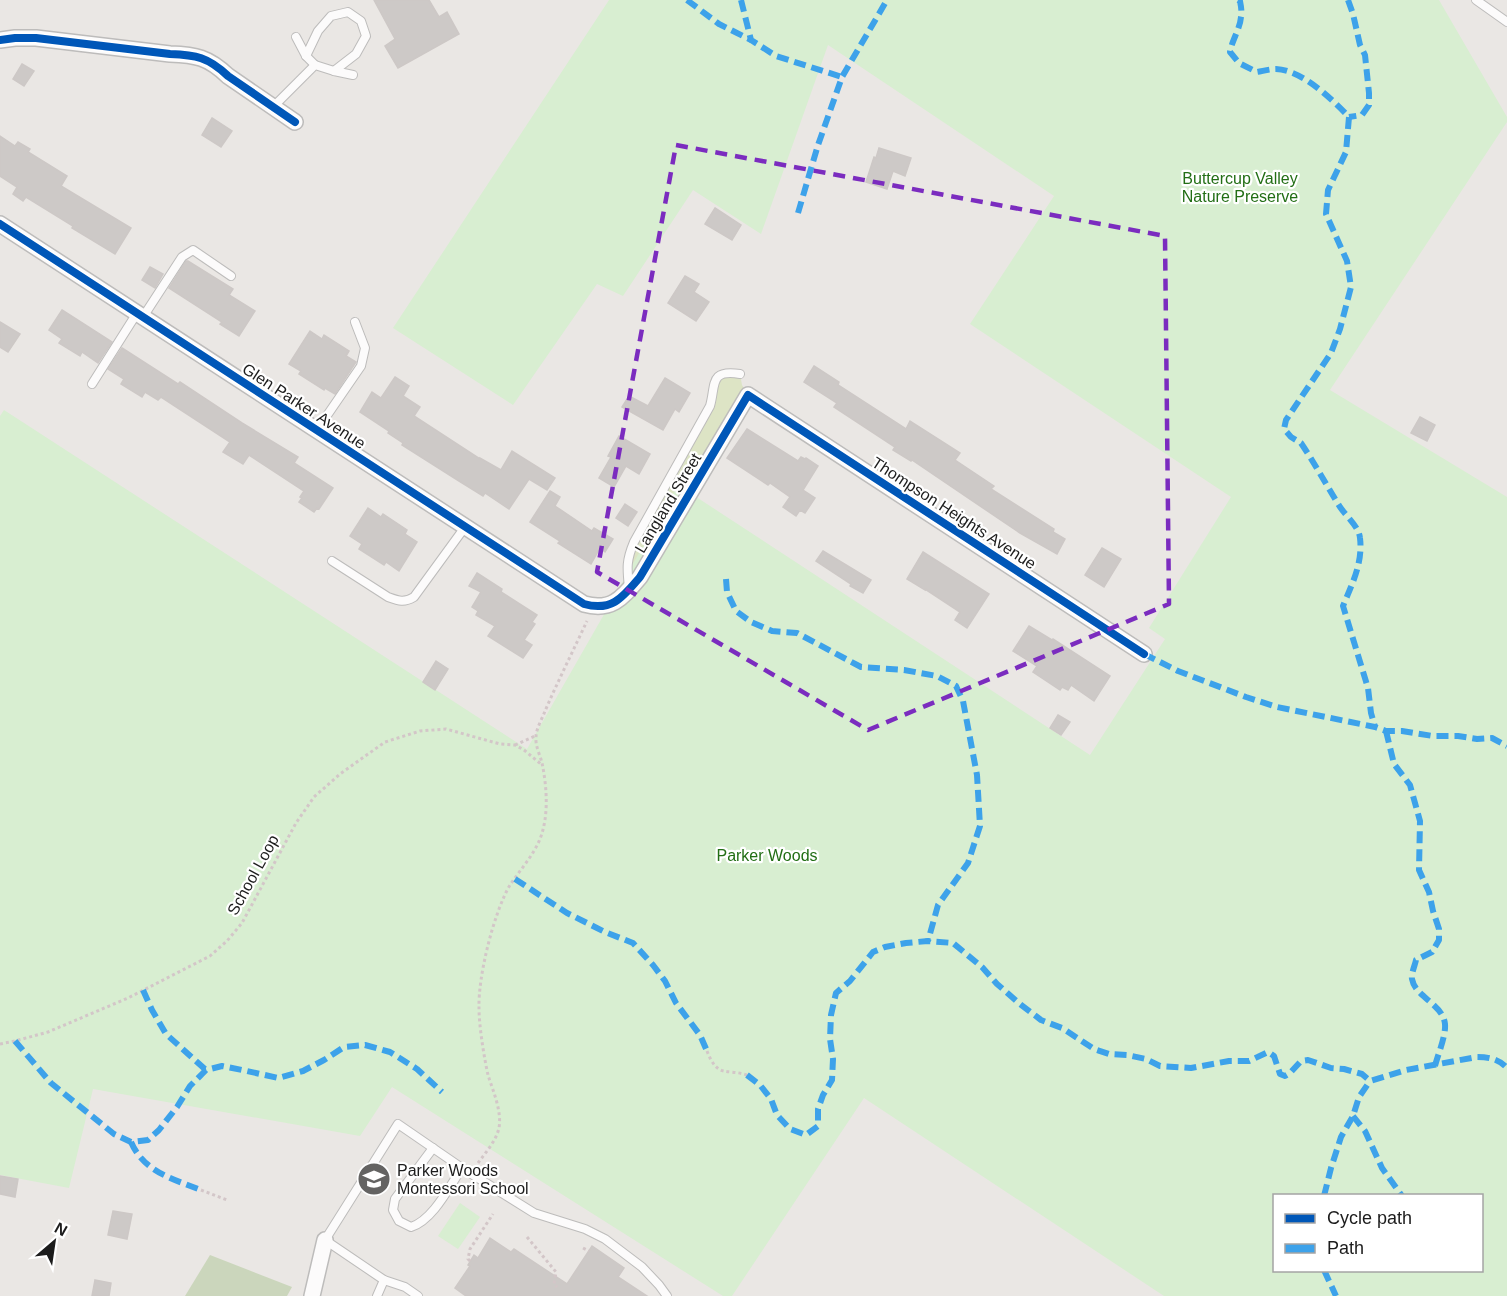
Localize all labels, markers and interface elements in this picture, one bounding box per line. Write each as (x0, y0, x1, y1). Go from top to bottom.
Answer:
park label: Buttercup Valley Nature Preserve (1182, 170, 1298, 205)
street label: Glen Parker Avenue (239, 360, 369, 452)
street label: Langland Street (632, 450, 705, 556)
street label: Thompson Heights Avenue (869, 454, 1039, 572)
street label: School Loop (224, 832, 282, 918)
park label: Parker Woods (716, 847, 818, 864)
school or university icon: Parker Woods Montessori School (356, 1161, 392, 1197)
place label: Parker Woods Montessori School (397, 1162, 529, 1197)
legend (1273, 1194, 1483, 1272)
text: Cycle path (1327, 1208, 1412, 1228)
north arrow (24, 1212, 84, 1272)
text: N (52, 1219, 70, 1240)
text: Path (1327, 1238, 1364, 1258)

